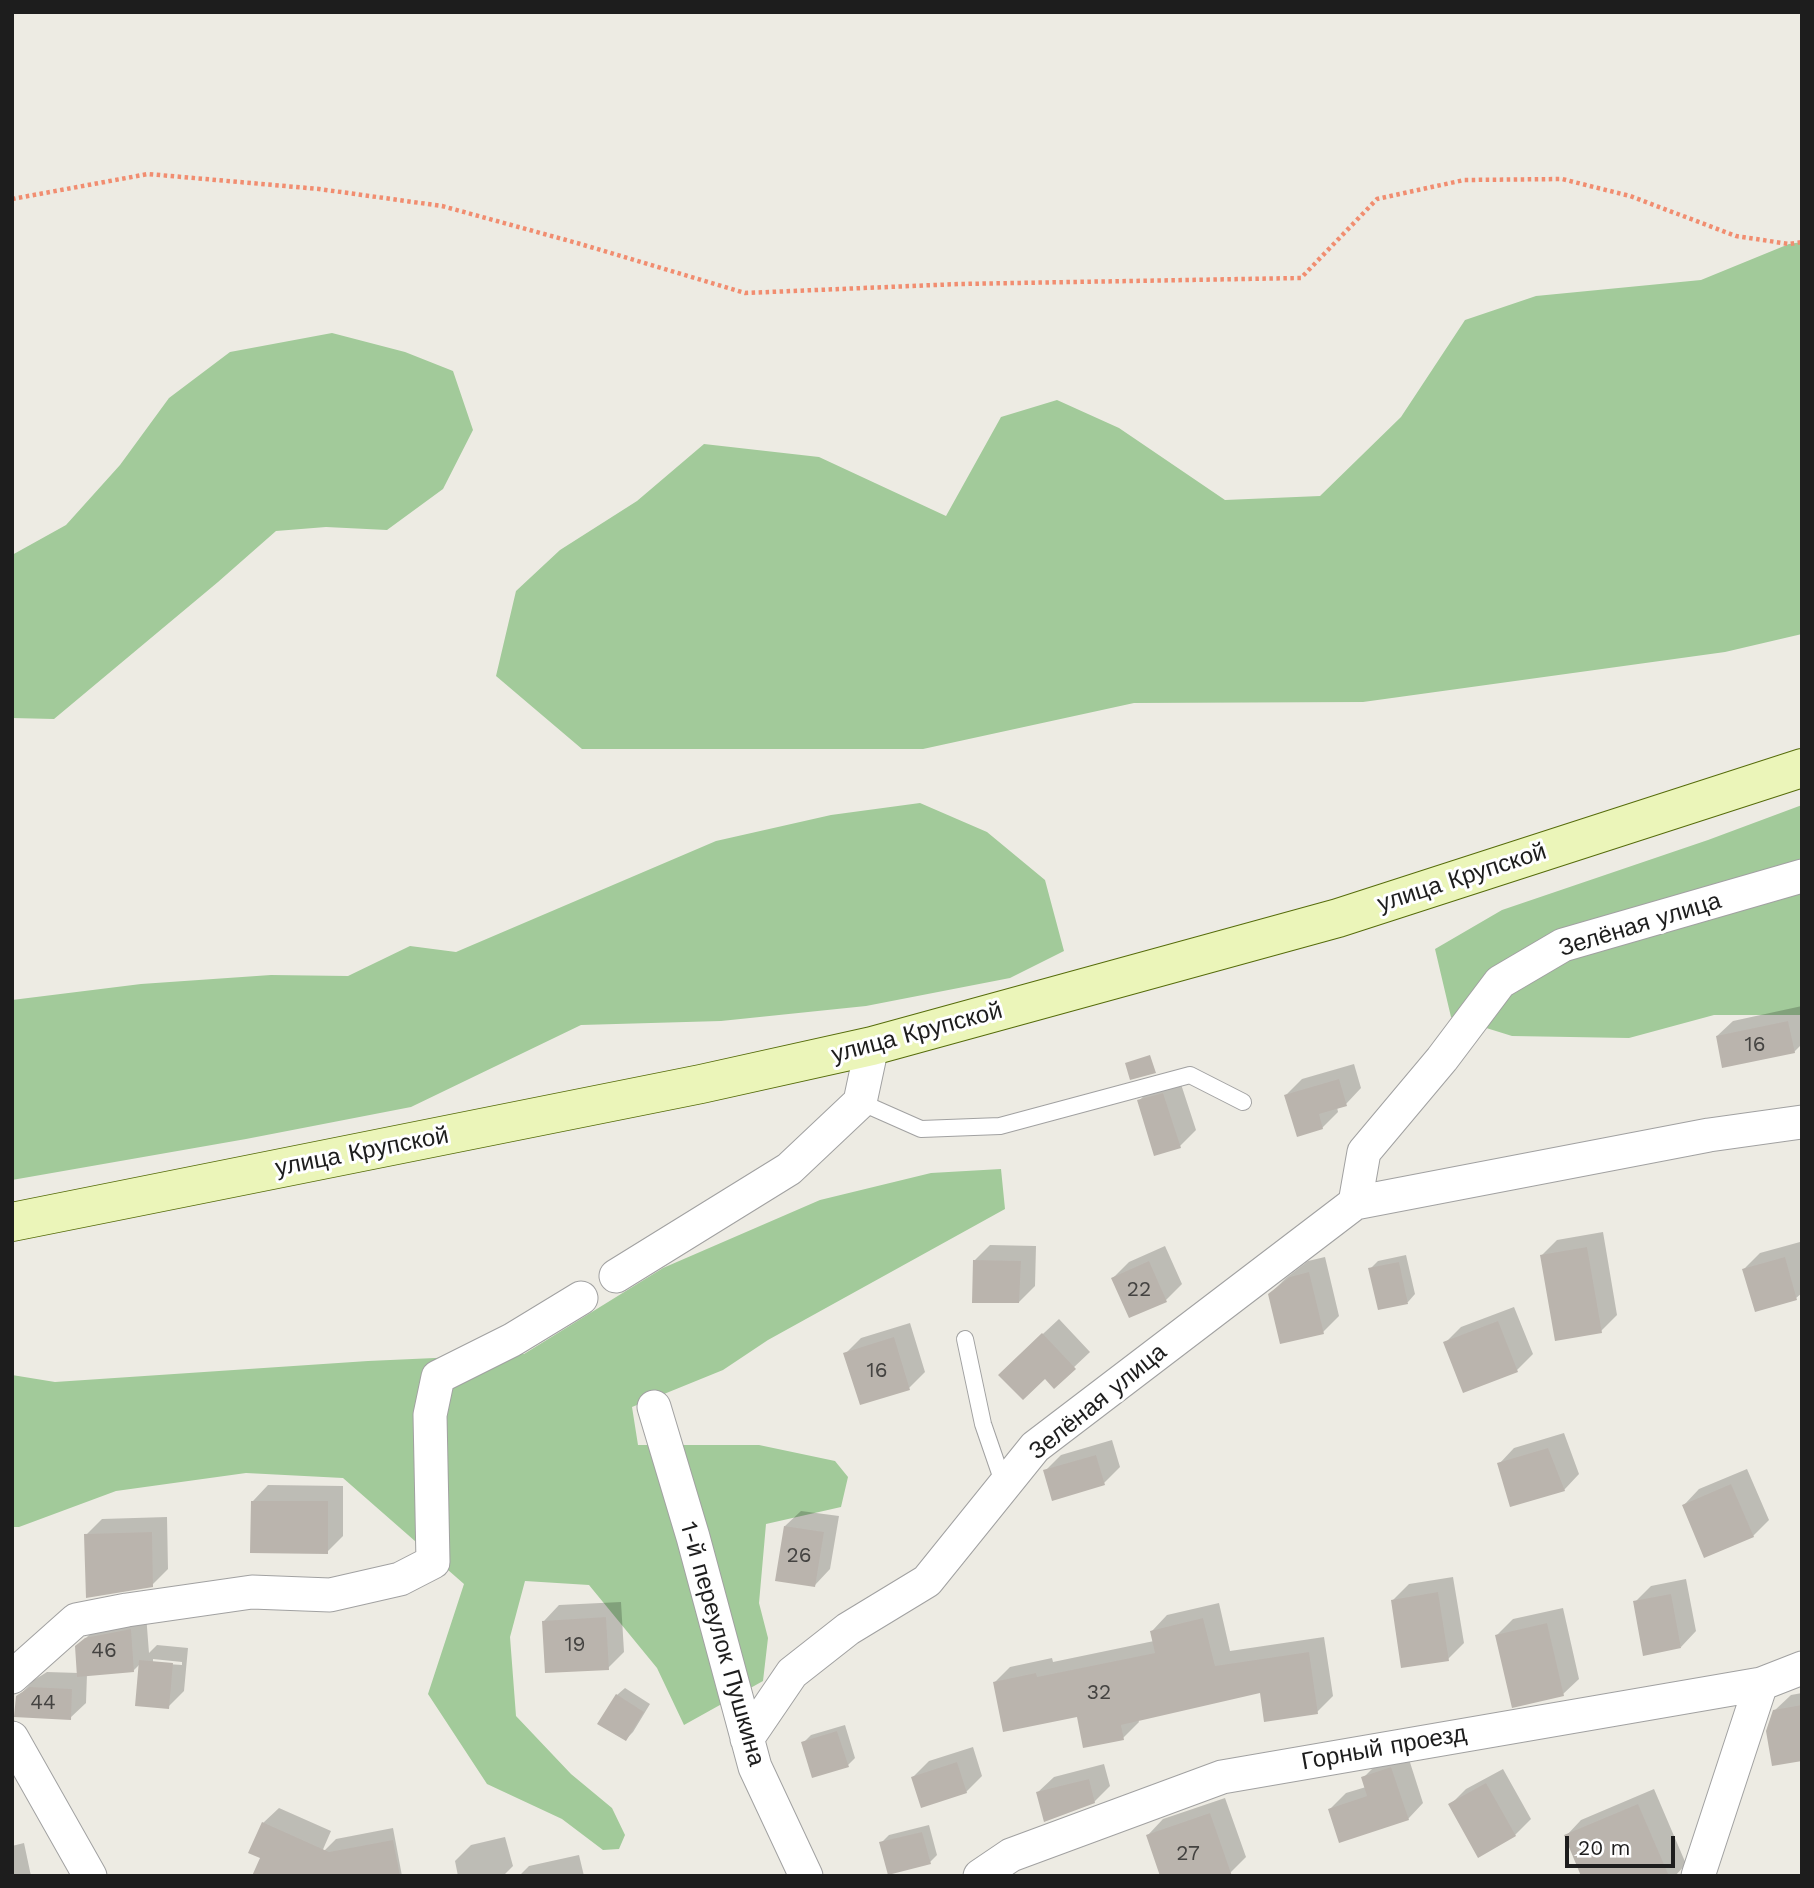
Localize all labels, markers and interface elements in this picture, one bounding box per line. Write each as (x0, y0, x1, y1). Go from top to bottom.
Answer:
street label: улица Крупской (1374, 837, 1550, 919)
street label: Зелёная улица (1555, 887, 1725, 963)
street label: улица Крупской (828, 996, 1006, 1070)
house number: 16 (1745, 1032, 1765, 1058)
street label: улица Крупской (273, 1121, 451, 1183)
house number: 22 (1127, 1277, 1151, 1303)
street label: Зелёная улица (1024, 1338, 1172, 1466)
house number: 16 (867, 1358, 887, 1384)
street label: 1-й переулок Пушкина (673, 1519, 771, 1769)
house number: 26 (786, 1543, 812, 1569)
house number: 19 (564, 1632, 586, 1658)
house number: 46 (91, 1638, 117, 1664)
house number: 32 (1087, 1680, 1111, 1706)
house number: 44 (30, 1690, 56, 1716)
street label: Горный проезд (1299, 1719, 1469, 1777)
scale bar (1569, 1822, 1679, 1866)
text: 20 m (1578, 1835, 1630, 1860)
house number: 27 (1176, 1841, 1200, 1867)

